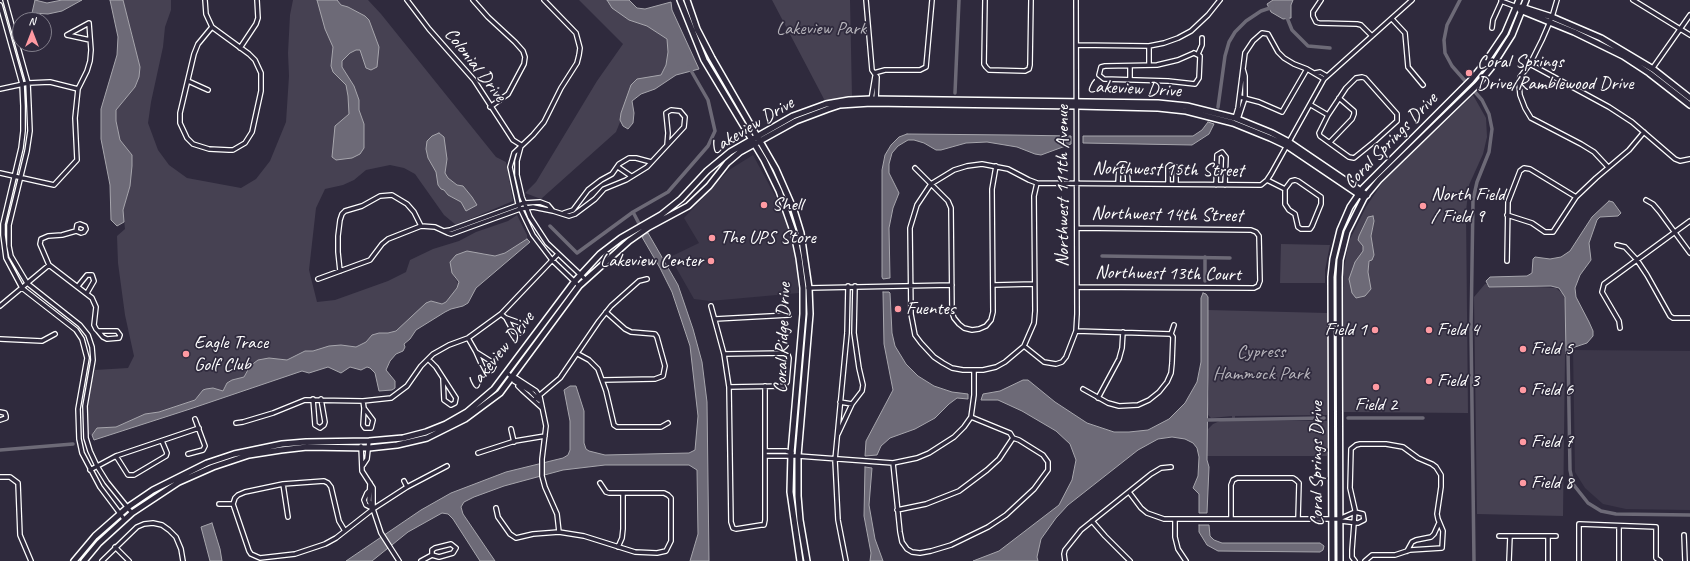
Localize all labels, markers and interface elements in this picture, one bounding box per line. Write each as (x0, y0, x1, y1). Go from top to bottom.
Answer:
north arrow (12, 12, 52, 52)
text: N (29, 14, 35, 28)
park label: Lakeview Park (776, 18, 866, 40)
street label: Colonial Drive (439, 23, 511, 107)
place label: Coral Springs Drive/Ramblewood Drive (1477, 51, 1633, 95)
marker: Coral Springs Drive/Ramblewood Drive (1464, 68, 1474, 78)
street label: Lakeview Drive (1086, 75, 1182, 103)
street label: Coral Springs Drive (1339, 88, 1443, 194)
street label: Lakeview Drive (706, 92, 798, 160)
street label: Northwest 111th Avenue (1052, 105, 1074, 267)
street label: Northwest 15th Street (1092, 157, 1244, 183)
place label: North Field / Field 9 (1431, 184, 1505, 228)
place label: Shell (772, 194, 803, 216)
marker: Shell (759, 200, 769, 210)
marker: North Field / Field 9 (1418, 201, 1428, 211)
street label: Northwest 14th Street (1091, 202, 1243, 228)
place label: The UPS Store (720, 227, 816, 249)
marker: The UPS Store (707, 233, 717, 243)
place label: Lakeview Center (600, 250, 703, 272)
marker: Lakeview Center (706, 256, 716, 266)
street label: Northwest 13th Court (1095, 261, 1241, 287)
street label: Coral Ridge Drive (770, 282, 796, 394)
place label: Fuentes (906, 298, 955, 320)
marker: Fuentes (893, 304, 903, 314)
street label: Lakeview Drive (463, 307, 539, 395)
place label: Field 1 (1325, 319, 1367, 341)
place label: Field 4 (1437, 319, 1479, 341)
marker: Field 1 (1370, 325, 1380, 335)
marker: Field 4 (1424, 325, 1434, 335)
place label: Eagle Trace Golf Club (194, 332, 268, 376)
place label: Field 5 (1531, 338, 1573, 360)
park label: Cypress Hammock Park (1213, 341, 1309, 385)
marker: Field 5 (1518, 344, 1528, 354)
marker: Eagle Trace Golf Club (181, 349, 191, 359)
place label: Field 3 (1437, 370, 1479, 392)
marker: Field 3 (1424, 376, 1434, 386)
place label: Field 6 (1531, 379, 1573, 401)
marker: Field 2 (1371, 382, 1381, 392)
marker: Field 6 (1518, 385, 1528, 395)
place label: Field 2 (1355, 394, 1397, 416)
street label: Coral Springs Drive (1306, 401, 1328, 527)
place label: Field 7 (1531, 431, 1573, 453)
marker: Field 7 (1518, 437, 1528, 447)
place label: Field 8 (1531, 472, 1573, 494)
marker: Field 8 (1518, 478, 1528, 488)

